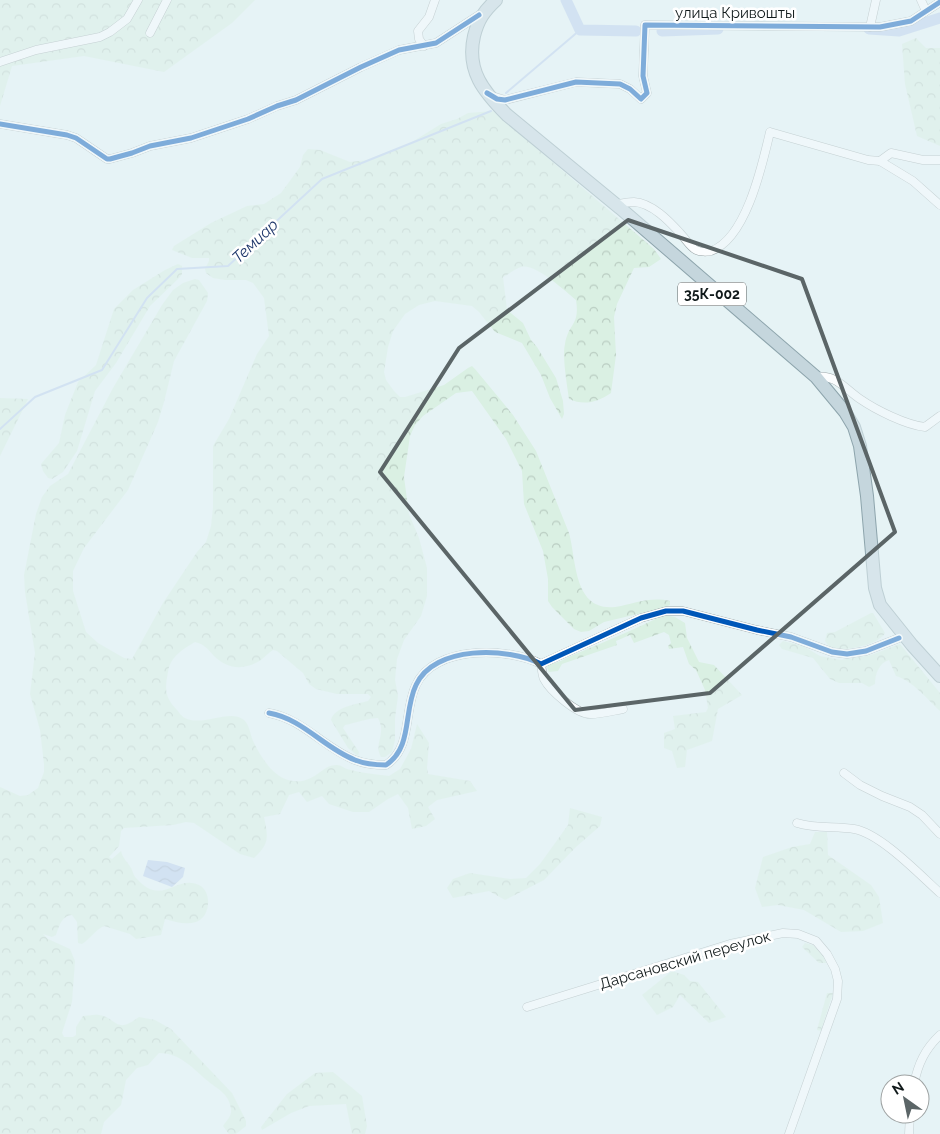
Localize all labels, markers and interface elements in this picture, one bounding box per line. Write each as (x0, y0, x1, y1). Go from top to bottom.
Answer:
street label: улица Кривошты (675, 4, 795, 22)
water label: Темиар (228, 215, 282, 267)
road number: 35К-002 (678, 282, 746, 306)
street label: Дарсановский переулок (597, 927, 773, 993)
north arrow (880, 1074, 930, 1124)
text: N (889, 1078, 907, 1098)

